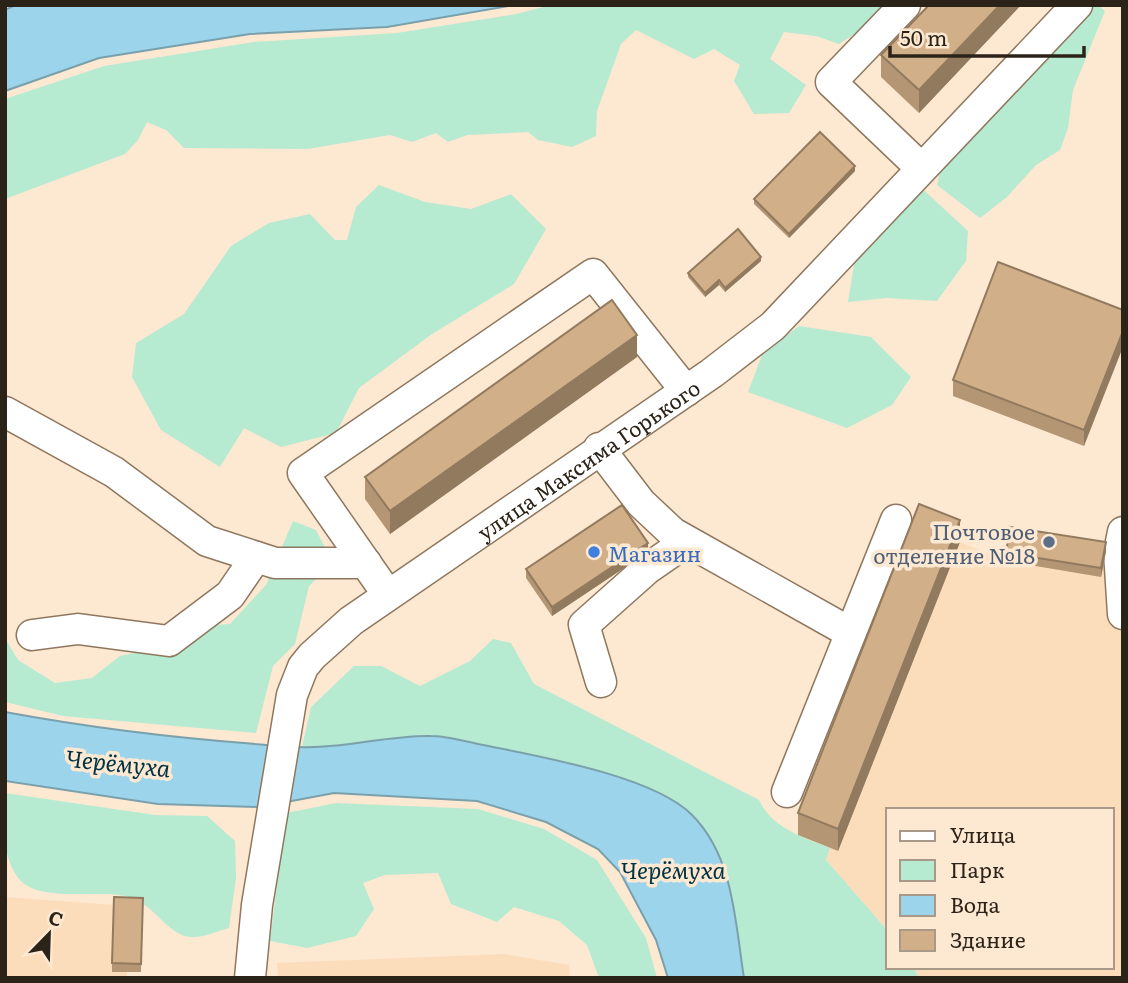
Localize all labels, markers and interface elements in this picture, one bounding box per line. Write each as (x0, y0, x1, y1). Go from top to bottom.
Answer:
scale bar (890, 14, 1084, 58)
text: 50 m (900, 21, 947, 52)
street label: улица Максима Горького (470, 371, 705, 546)
place label: Почтовое отделение №18 (873, 515, 1035, 570)
marker: Почтовое отделение №18 (1041, 534, 1057, 550)
place label: Магазин (608, 537, 701, 568)
marker: Магазин (586, 544, 602, 560)
water label: Черёмуха (64, 740, 172, 784)
legend (886, 808, 1114, 969)
text: Улица (950, 818, 1016, 849)
water label: Черёмуха (620, 852, 726, 886)
text: Парк (950, 853, 1005, 884)
text: Вода (950, 888, 1001, 919)
north arrow (14, 899, 84, 969)
text: С (44, 902, 68, 933)
text: Здание (950, 923, 1026, 954)

